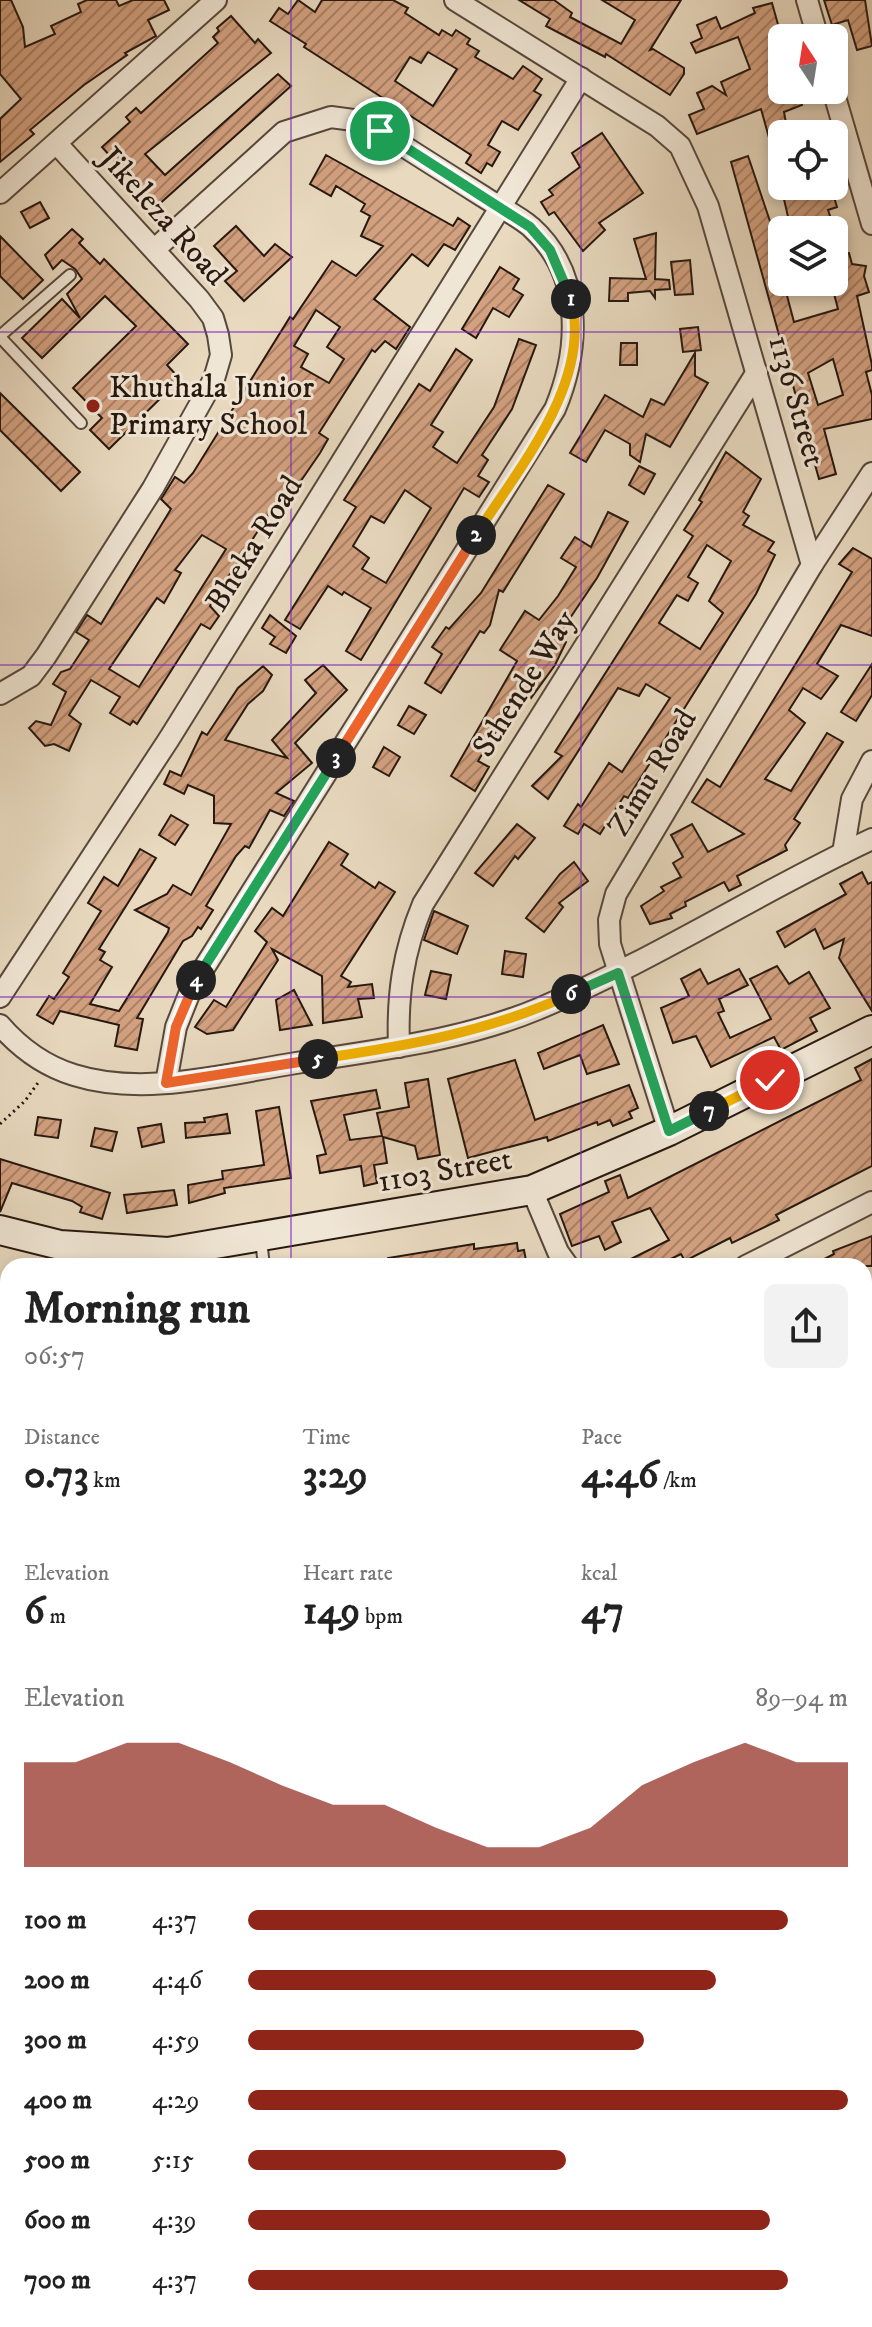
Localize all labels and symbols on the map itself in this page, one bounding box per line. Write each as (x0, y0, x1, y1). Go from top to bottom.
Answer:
north arrow (768, 24, 848, 104)
pin (346, 97, 414, 165)
street label: Jikeleza Road (88, 137, 236, 295)
pin: 1 (551, 279, 591, 319)
street label: 1136 Street (758, 331, 834, 471)
place label: Khuthala Junior Primary School (109, 368, 314, 445)
marker: Khuthala Junior Primary School (84, 397, 102, 415)
street label: Bheka Road (198, 469, 312, 619)
pin: 2 (456, 515, 496, 555)
street label: Sthende Way (464, 602, 586, 765)
street label: Zimu Road (599, 702, 707, 844)
pin: 3 (316, 738, 356, 778)
pin: 4 (176, 960, 216, 1000)
pin: 6 (551, 974, 591, 1014)
pin: 5 (298, 1039, 338, 1079)
pin (736, 1046, 804, 1114)
pin: 7 (689, 1091, 729, 1131)
street label: 1103 Street (375, 1140, 515, 1202)

